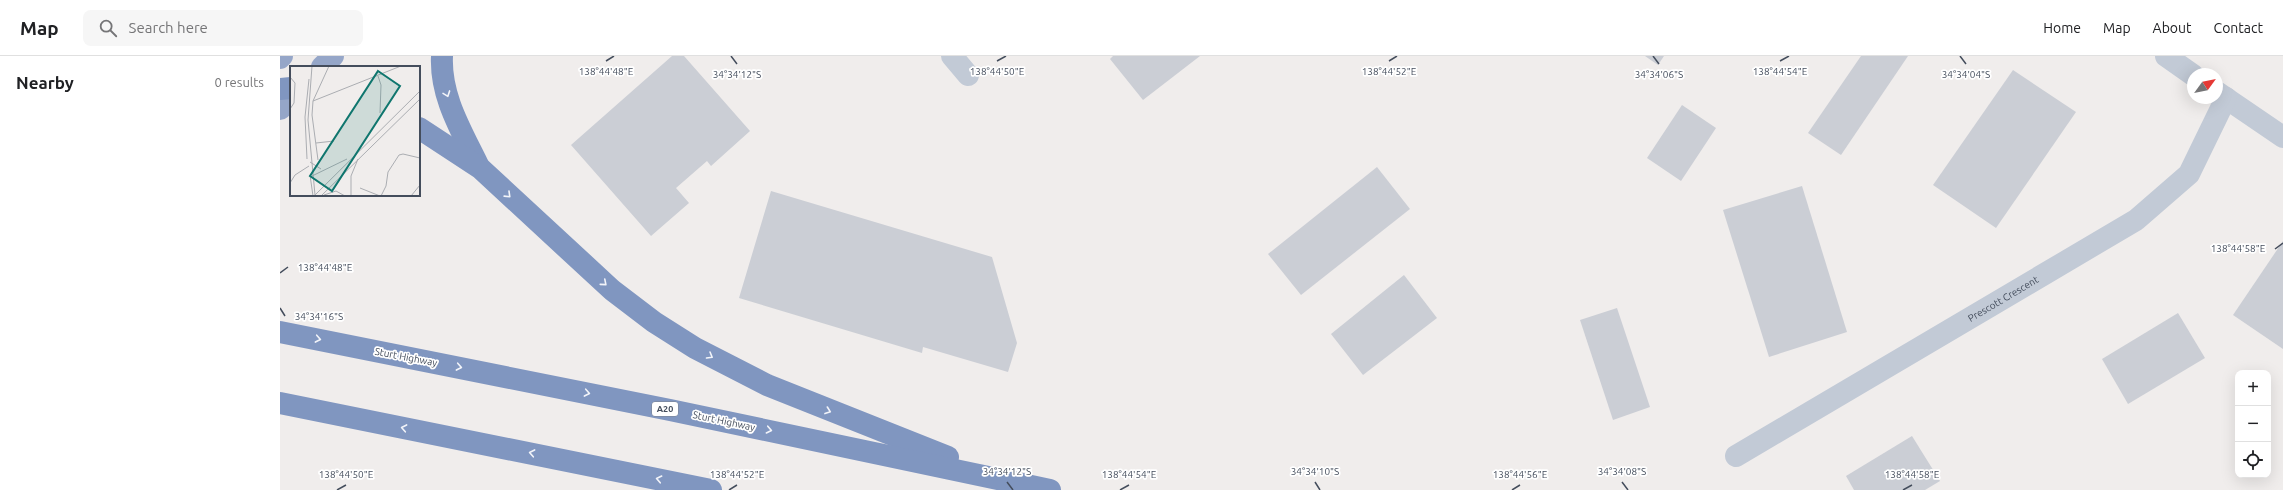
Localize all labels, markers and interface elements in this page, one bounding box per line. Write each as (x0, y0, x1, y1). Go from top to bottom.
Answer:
search box (83, 10, 363, 46)
text: Map (20, 17, 59, 39)
icon: search (97, 17, 119, 39)
text: Search here (129, 19, 208, 36)
text: Home (2043, 20, 2081, 36)
text: Map (2103, 20, 2131, 36)
text: About (2153, 20, 2192, 36)
text: Contact (2214, 20, 2263, 36)
inset map (290, 66, 420, 196)
text: 138°44'48"E (579, 66, 634, 77)
text: 138°44'50"E (970, 66, 1025, 77)
text: 138°44'52"E (1362, 66, 1417, 77)
text: 138°44'54"E (1753, 66, 1808, 77)
north arrow (2187, 68, 2223, 104)
text: 34°34'12"S (713, 69, 761, 80)
text: 34°34'06"S (1635, 69, 1683, 80)
text: 34°34'04"S (1942, 69, 1990, 80)
text: Nearby (16, 73, 74, 92)
text: 0 results (214, 75, 264, 89)
one-way arrow (442, 91, 450, 98)
one-way arrow (503, 190, 511, 197)
text: 138°44'58"E (2211, 243, 2266, 254)
text: 138°44'48"E (298, 262, 353, 273)
street label: Prescott Crescent (1966, 273, 2040, 324)
one-way arrow (599, 278, 606, 285)
text: 34°34'16"S (295, 311, 343, 322)
one-way arrow (315, 335, 321, 343)
street label: Sturt Highway (374, 346, 438, 368)
one-way arrow (706, 352, 713, 359)
one-way arrow (456, 363, 463, 371)
map controls (2235, 370, 2271, 478)
button: + (2235, 370, 2271, 406)
one-way arrow (584, 388, 590, 397)
road number: A20 (652, 402, 678, 416)
one-way arrow (825, 406, 832, 414)
button: − (2235, 406, 2271, 442)
street label: Sturt Highway (692, 409, 756, 433)
one-way arrow (401, 424, 407, 432)
one-way arrow (766, 426, 772, 434)
button: locate (2235, 442, 2271, 478)
one-way arrow (529, 449, 535, 458)
text: 34°34'12"S (983, 466, 1031, 477)
text: 34°34'10"S (1291, 466, 1339, 477)
text: 34°34'08"S (1598, 466, 1646, 477)
text: 138°44'50"E (319, 469, 374, 480)
text: 138°44'52"E (710, 469, 765, 480)
text: 138°44'54"E (1102, 469, 1157, 480)
text: 138°44'56"E (1493, 469, 1548, 480)
text: 138°44'58"E (1885, 469, 1940, 480)
one-way arrow (656, 476, 662, 484)

